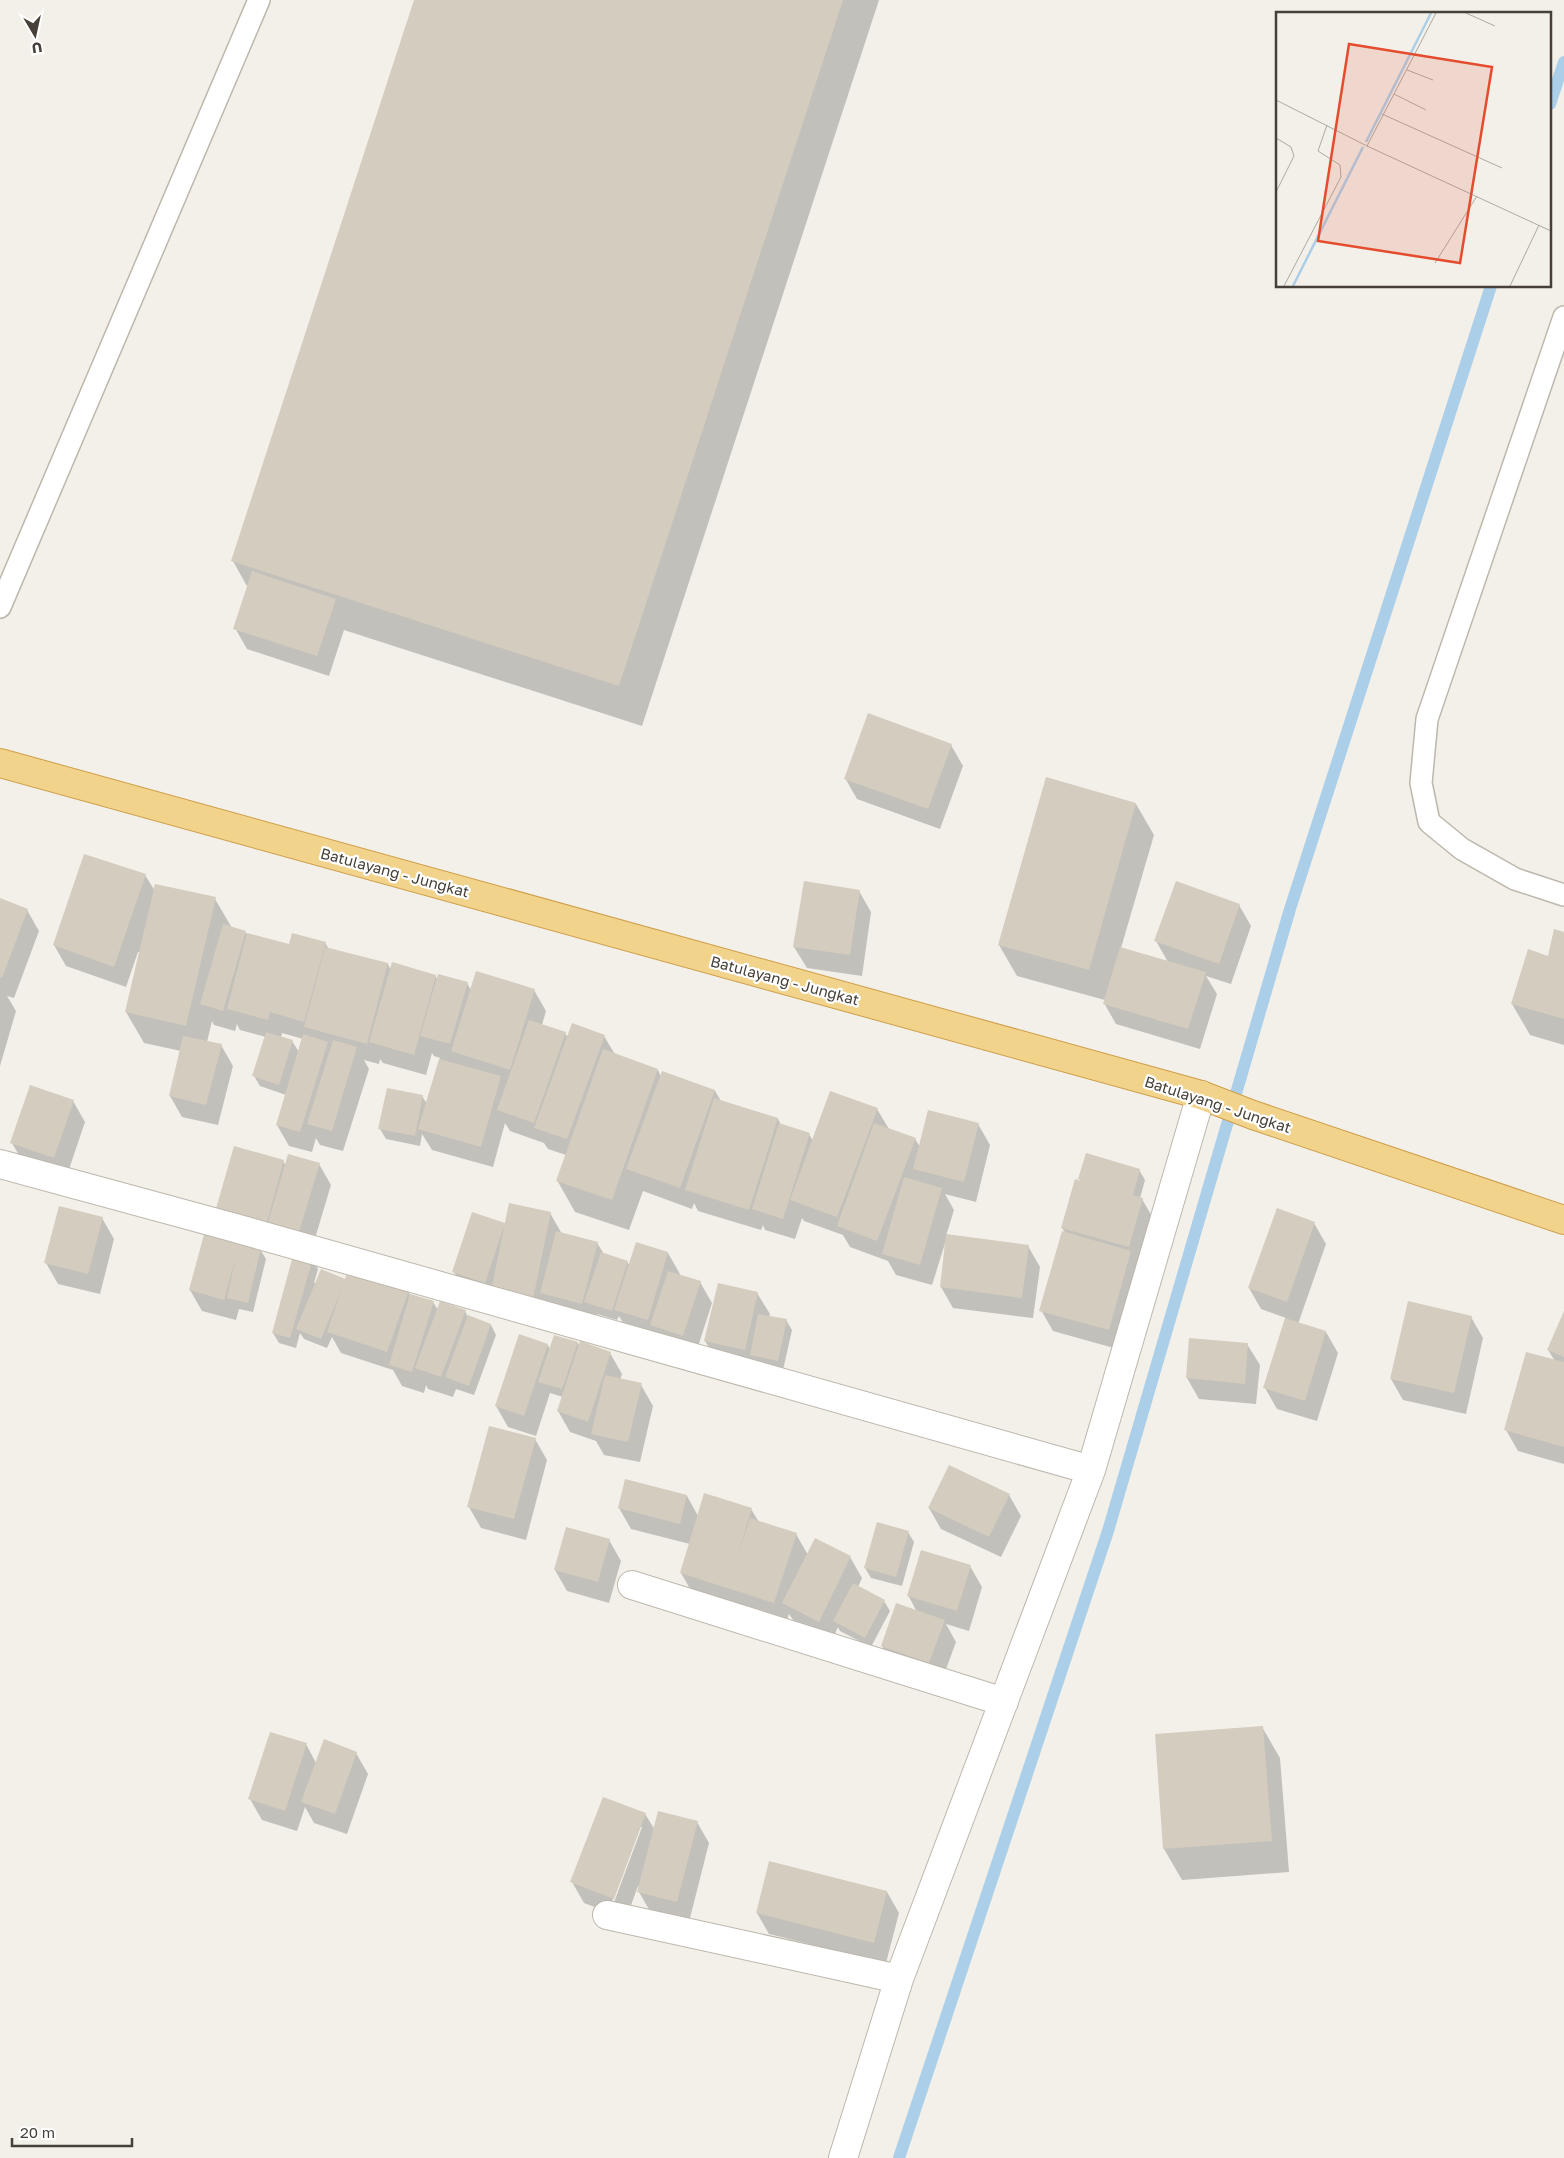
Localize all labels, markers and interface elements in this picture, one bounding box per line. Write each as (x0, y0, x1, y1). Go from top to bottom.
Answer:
north arrow (10, 10, 60, 60)
inset map (1276, 12, 1552, 288)
text: U (31, 39, 43, 58)
street label: Batulayang - Jungkat (319, 844, 471, 900)
street label: Batulayang - Jungkat (709, 952, 861, 1008)
street label: Batulayang - Jungkat (1142, 1072, 1294, 1136)
scale bar (12, 2116, 132, 2148)
text: 20 m (20, 2123, 55, 2141)

